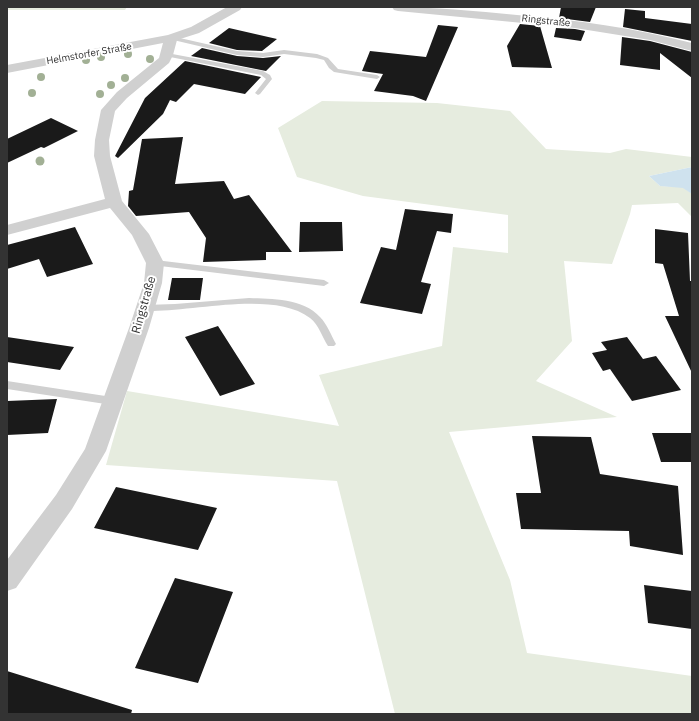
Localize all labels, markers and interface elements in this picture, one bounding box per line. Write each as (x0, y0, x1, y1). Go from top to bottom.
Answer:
street label: Ringstraße (521, 12, 571, 30)
street label: Helmstorfer Straße (45, 41, 133, 67)
street label: Ringstraße (129, 275, 159, 335)

